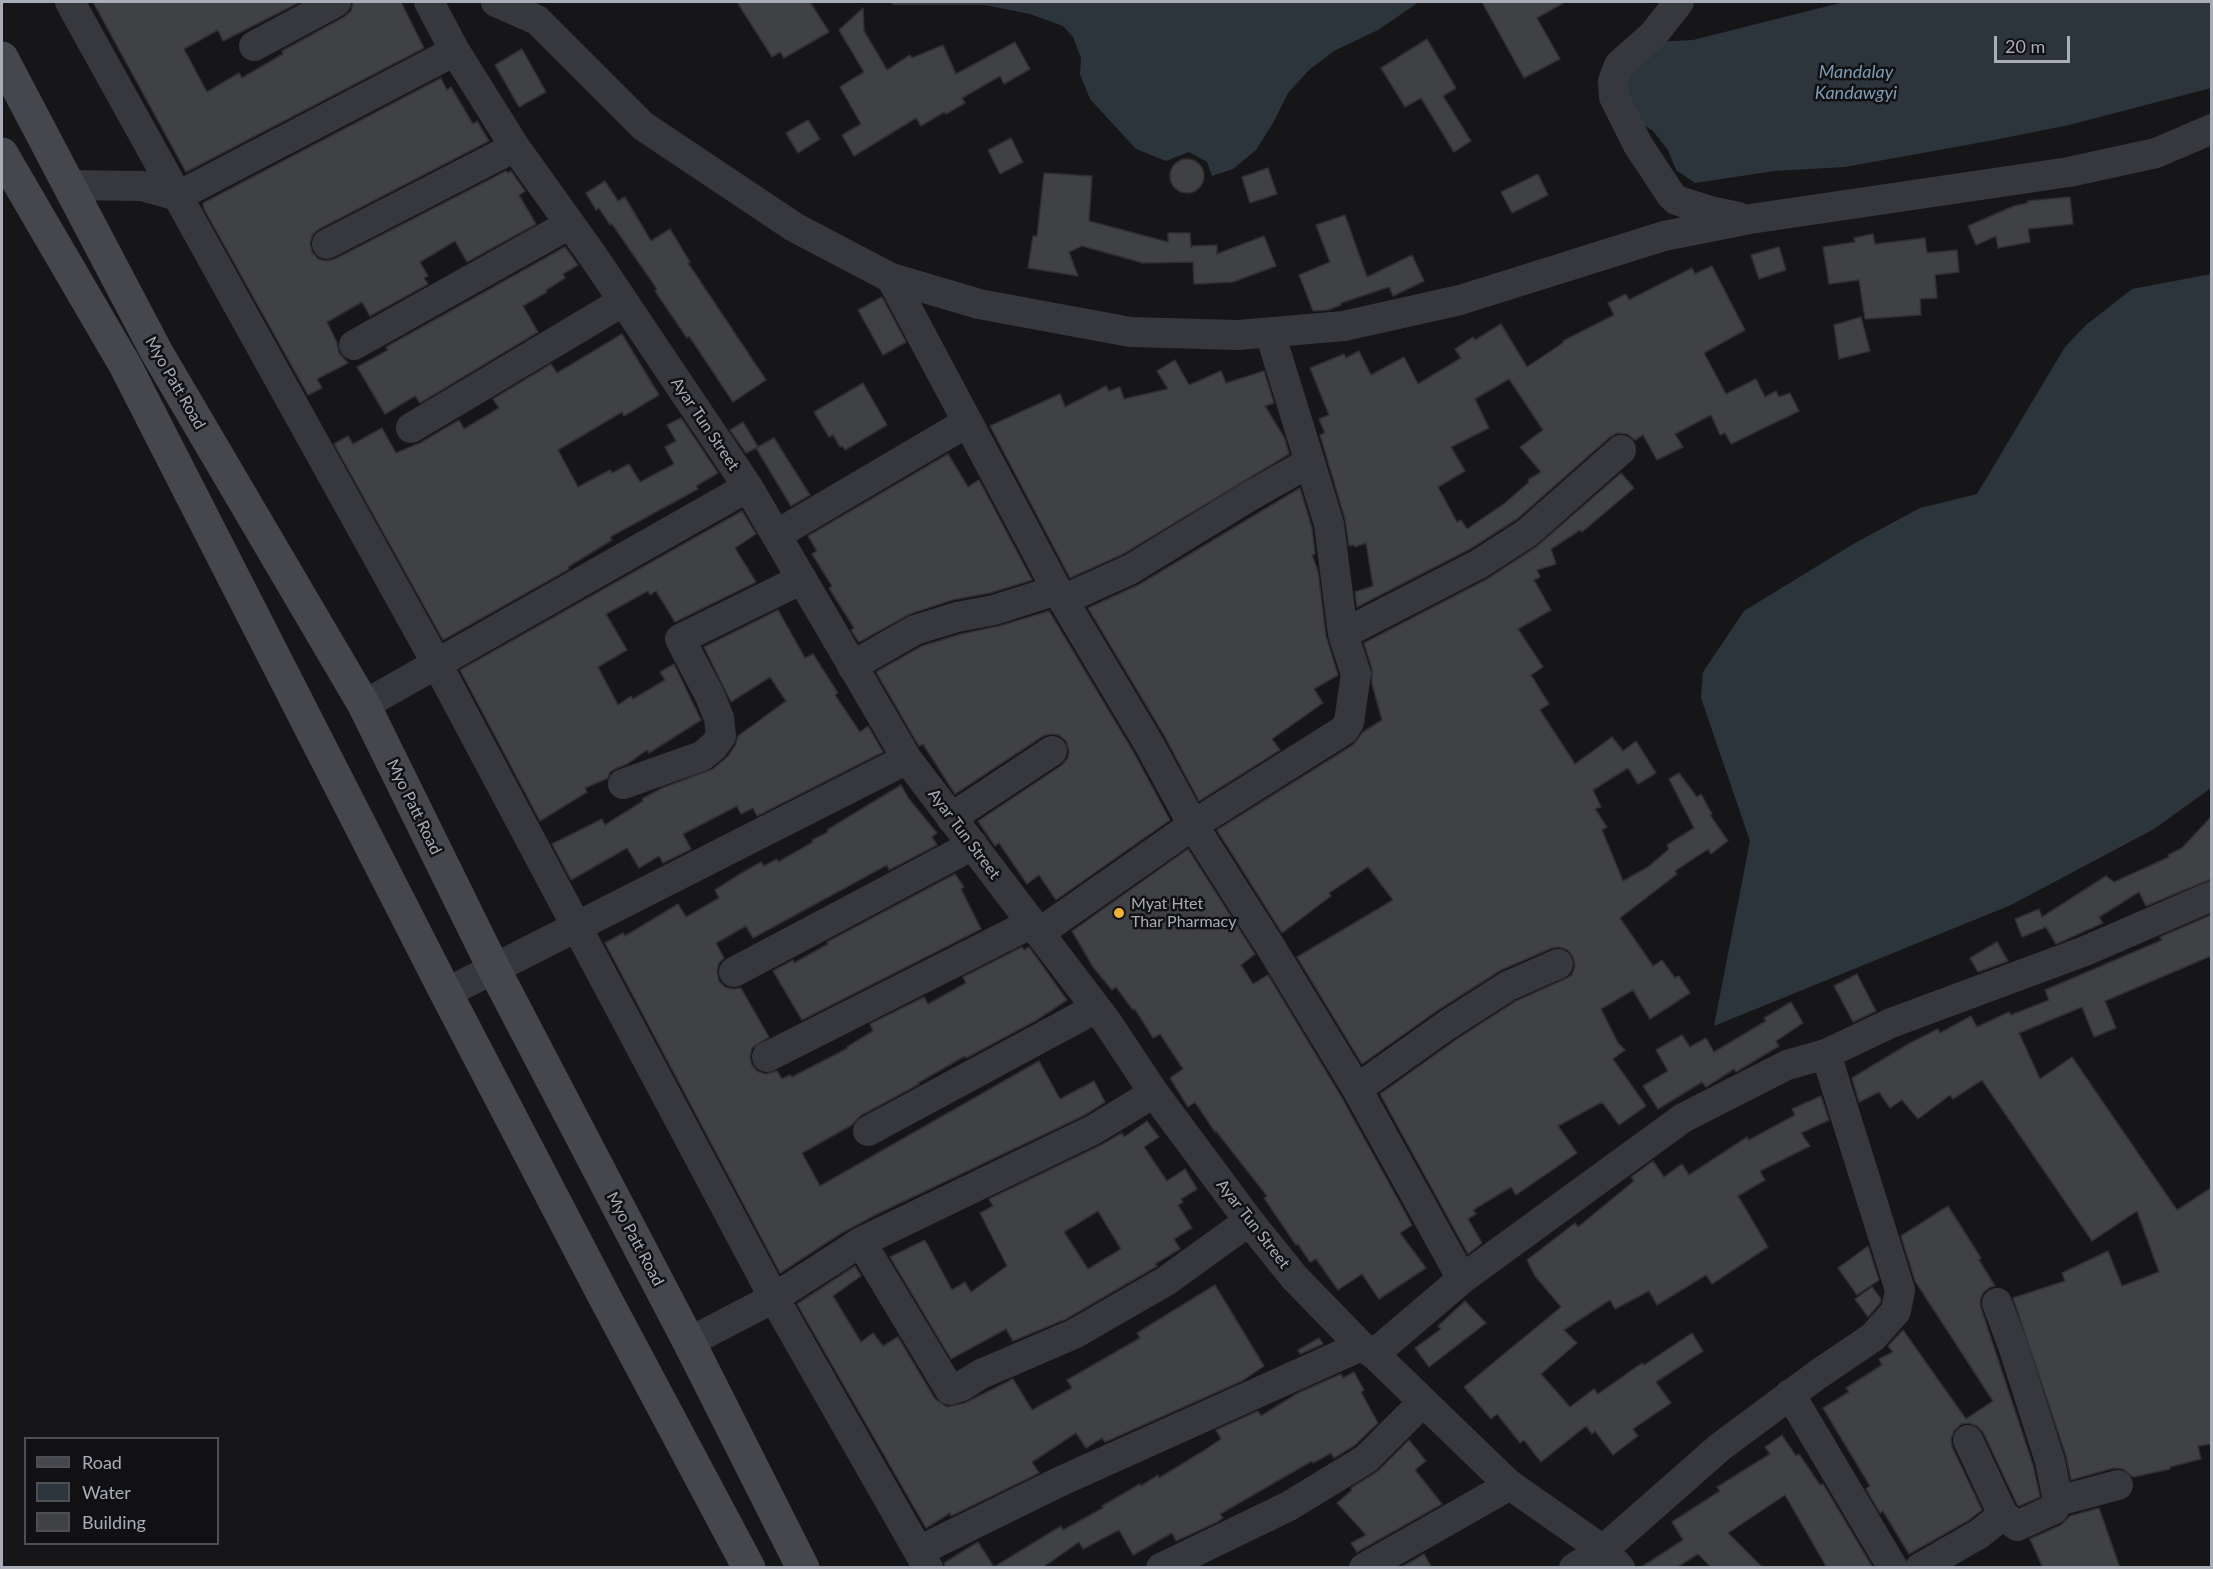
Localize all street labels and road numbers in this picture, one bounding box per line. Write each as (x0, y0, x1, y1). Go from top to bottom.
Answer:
street label: Myo Patt Road (141, 333, 209, 433)
street label: Ayar Tun Street (667, 374, 743, 474)
street label: Myo Patt Road (383, 756, 445, 858)
street label: Ayar Tun Street (924, 785, 1004, 883)
street label: Ayar Tun Street (1212, 1176, 1294, 1272)
street label: Myo Patt Road (602, 1189, 668, 1289)

